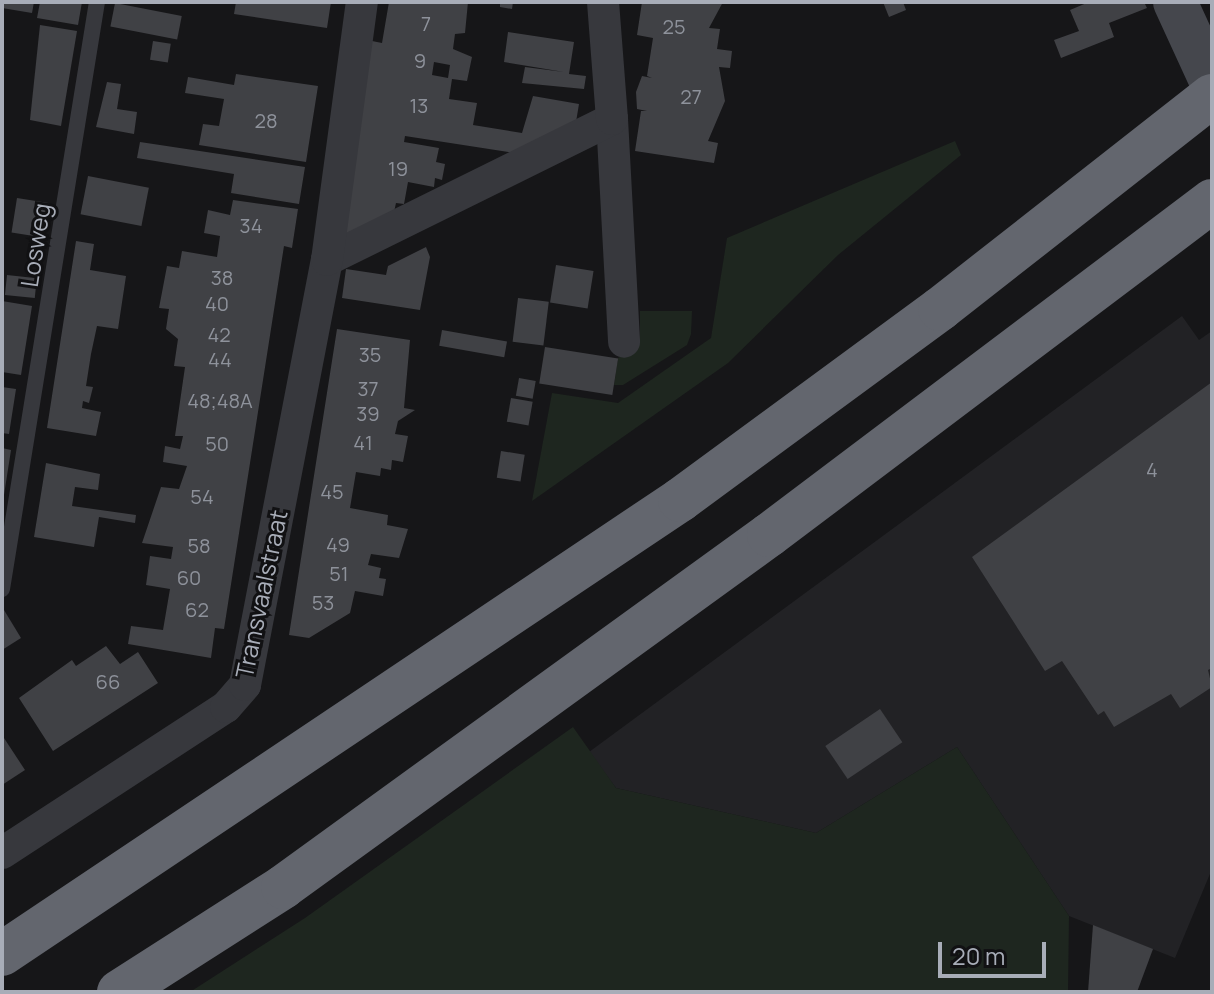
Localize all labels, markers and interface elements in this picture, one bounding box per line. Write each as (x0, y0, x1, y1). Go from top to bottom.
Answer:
house number: 7 (421, 11, 431, 35)
house number: 25 (663, 14, 685, 38)
house number: 9 (414, 48, 426, 72)
house number: 27 (680, 84, 702, 108)
house number: 13 (410, 93, 428, 117)
house number: 28 (254, 108, 278, 132)
house number: 19 (388, 156, 408, 180)
street label: Losweg (14, 201, 56, 289)
house number: 34 (240, 213, 262, 237)
house number: 38 (211, 265, 233, 289)
house number: 40 (205, 291, 229, 315)
house number: 42 (207, 322, 231, 346)
house number: 35 (359, 342, 381, 366)
house number: 44 (208, 347, 232, 371)
house number: 37 (357, 376, 379, 400)
house number: 48;48A (187, 388, 253, 412)
house number: 39 (356, 401, 380, 425)
house number: 41 (353, 430, 373, 454)
house number: 50 (205, 431, 229, 455)
house number: 4 (1146, 457, 1158, 481)
house number: 45 (320, 479, 344, 503)
house number: 54 (190, 484, 214, 508)
street label: Transvaalstraat (229, 507, 293, 681)
house number: 49 (326, 532, 350, 556)
house number: 58 (187, 533, 211, 557)
house number: 51 (329, 561, 349, 585)
house number: 60 (177, 565, 201, 589)
house number: 53 (312, 590, 334, 614)
house number: 62 (185, 597, 209, 621)
house number: 66 (96, 669, 120, 693)
scale bar (942, 926, 1050, 976)
text: 20 m (952, 939, 1005, 972)

